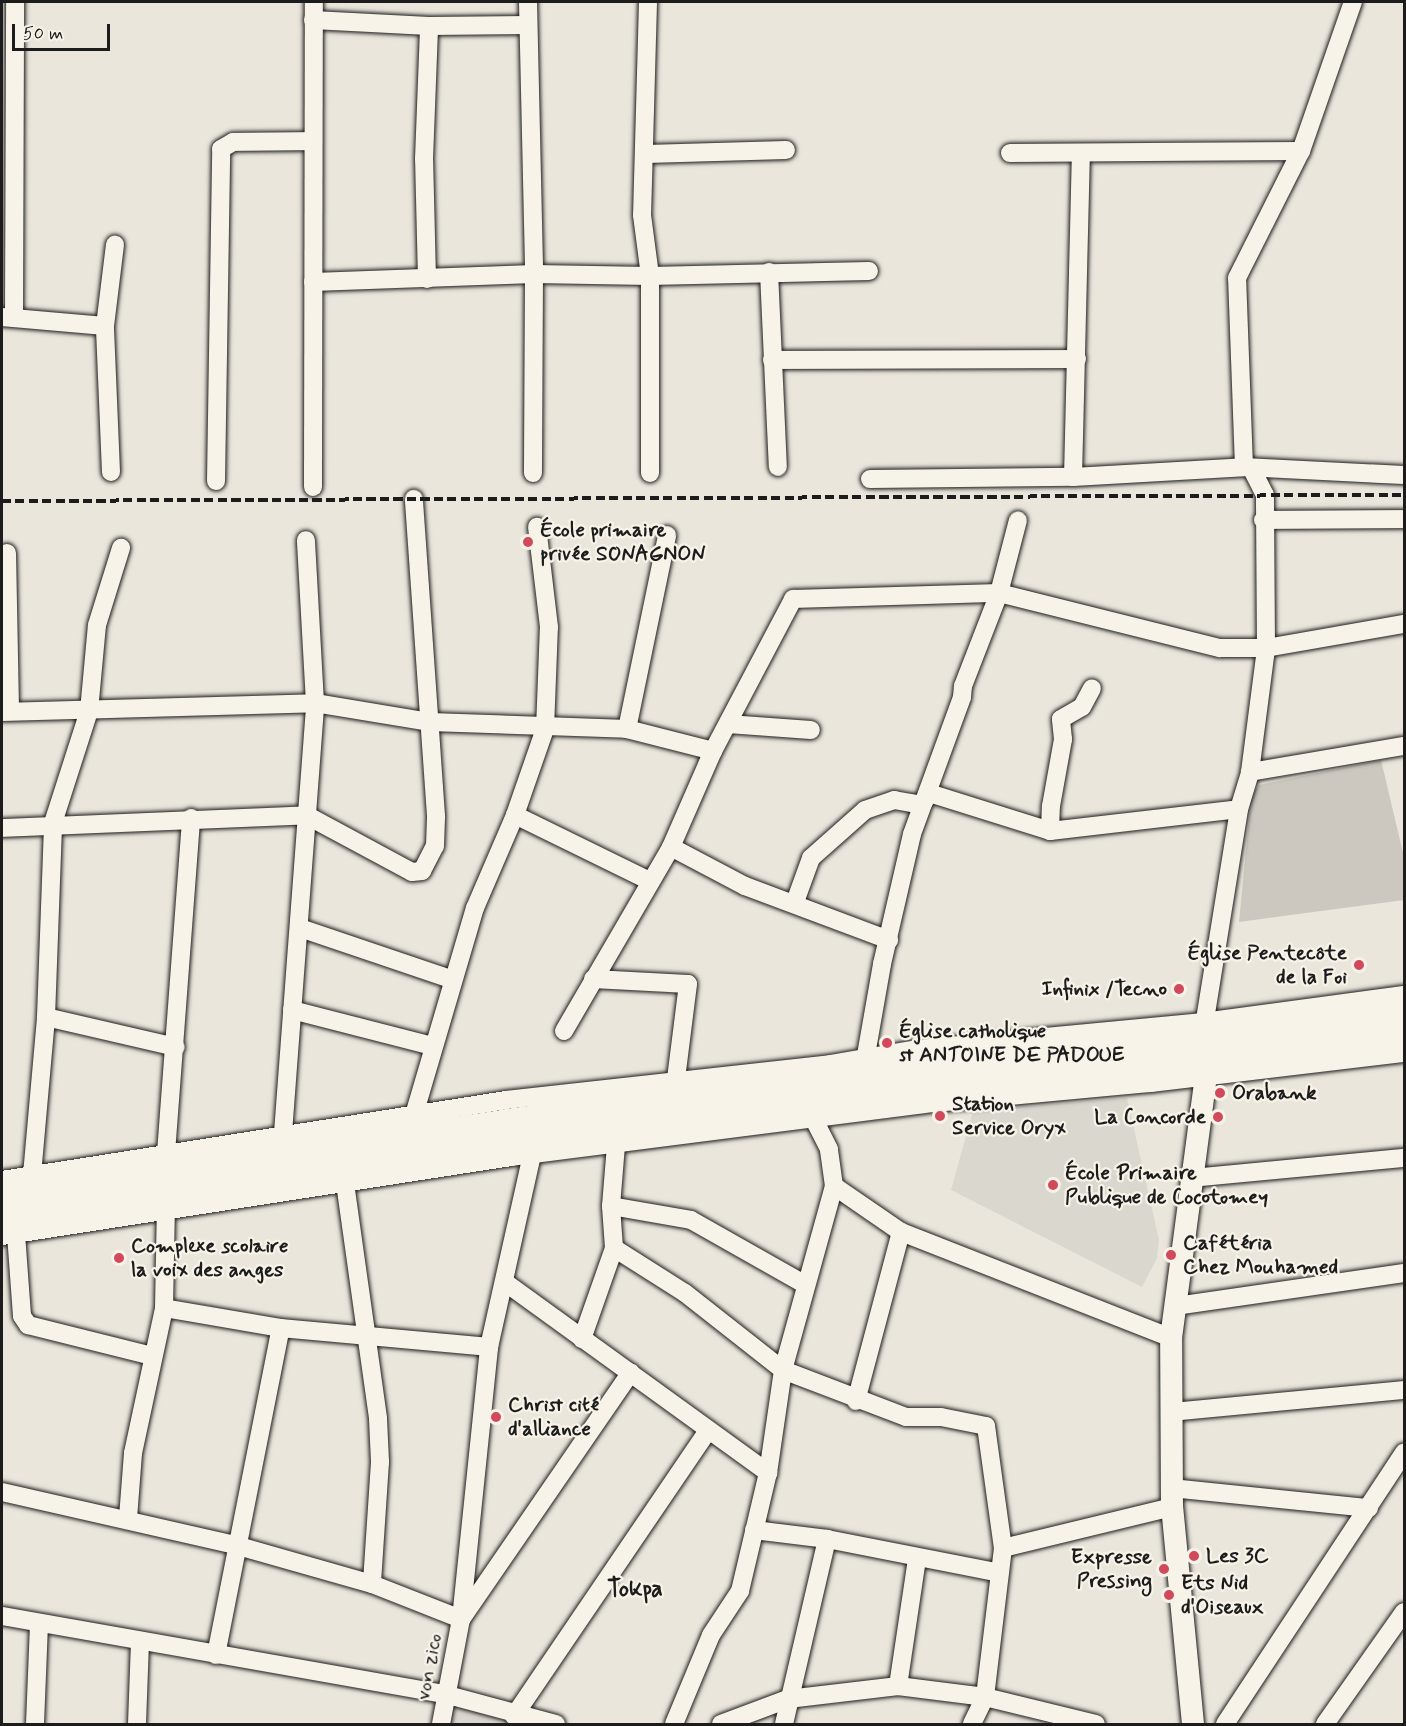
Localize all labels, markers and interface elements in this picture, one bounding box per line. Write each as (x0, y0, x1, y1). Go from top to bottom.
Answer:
scale bar (15, 12, 112, 50)
text: 50 m (23, 22, 63, 46)
place label: École primaire privée SONAGNON (540, 517, 705, 567)
marker: École primaire privée SONAGNON (521, 535, 535, 549)
place label: Église Pentecôte de la Foi (1196, 940, 1347, 990)
marker: Église Pentecôte de la Foi (1352, 958, 1366, 972)
place label: Infinix /Tecno (1041, 976, 1167, 1002)
marker: Infinix /Tecno (1172, 982, 1186, 996)
place label: Église catholique st ANTOINE DE PADOUE (899, 1018, 1121, 1068)
marker: Église catholique st ANTOINE DE PADOUE (880, 1036, 894, 1050)
place label: Orabank (1232, 1080, 1317, 1106)
marker: Orabank (1213, 1086, 1227, 1100)
place label: Station Service Oryx (952, 1091, 1066, 1141)
place label: La Concorde (1095, 1104, 1206, 1130)
marker: Station Service Oryx (933, 1109, 947, 1123)
marker: La Concorde (1211, 1110, 1225, 1124)
place label: École Primaire Publique de Cocotomey (1065, 1160, 1268, 1210)
marker: École Primaire Publique de Cocotomey (1046, 1178, 1060, 1192)
place label: Cafétéria Chez Mouhamed (1183, 1230, 1337, 1280)
place label: Complexe scolaire la voix des anges (131, 1233, 287, 1283)
marker: Cafétéria Chez Mouhamed (1164, 1248, 1178, 1262)
marker: Complexe scolaire la voix des anges (112, 1251, 126, 1265)
place label: Christ cité d'alliance (508, 1392, 599, 1442)
marker: Christ cité d'alliance (489, 1410, 503, 1424)
place label: Les 3C (1206, 1543, 1269, 1569)
place label: Expresse Pressing (1071, 1544, 1152, 1594)
marker: Les 3C (1187, 1549, 1201, 1563)
marker: Expresse Pressing (1157, 1562, 1171, 1576)
place label: Ets Nid d'Oiseaux (1181, 1570, 1264, 1620)
district label: Tokpa (607, 1576, 663, 1604)
marker: Ets Nid d'Oiseaux (1162, 1588, 1176, 1602)
street label: von zico (410, 1630, 448, 1704)

